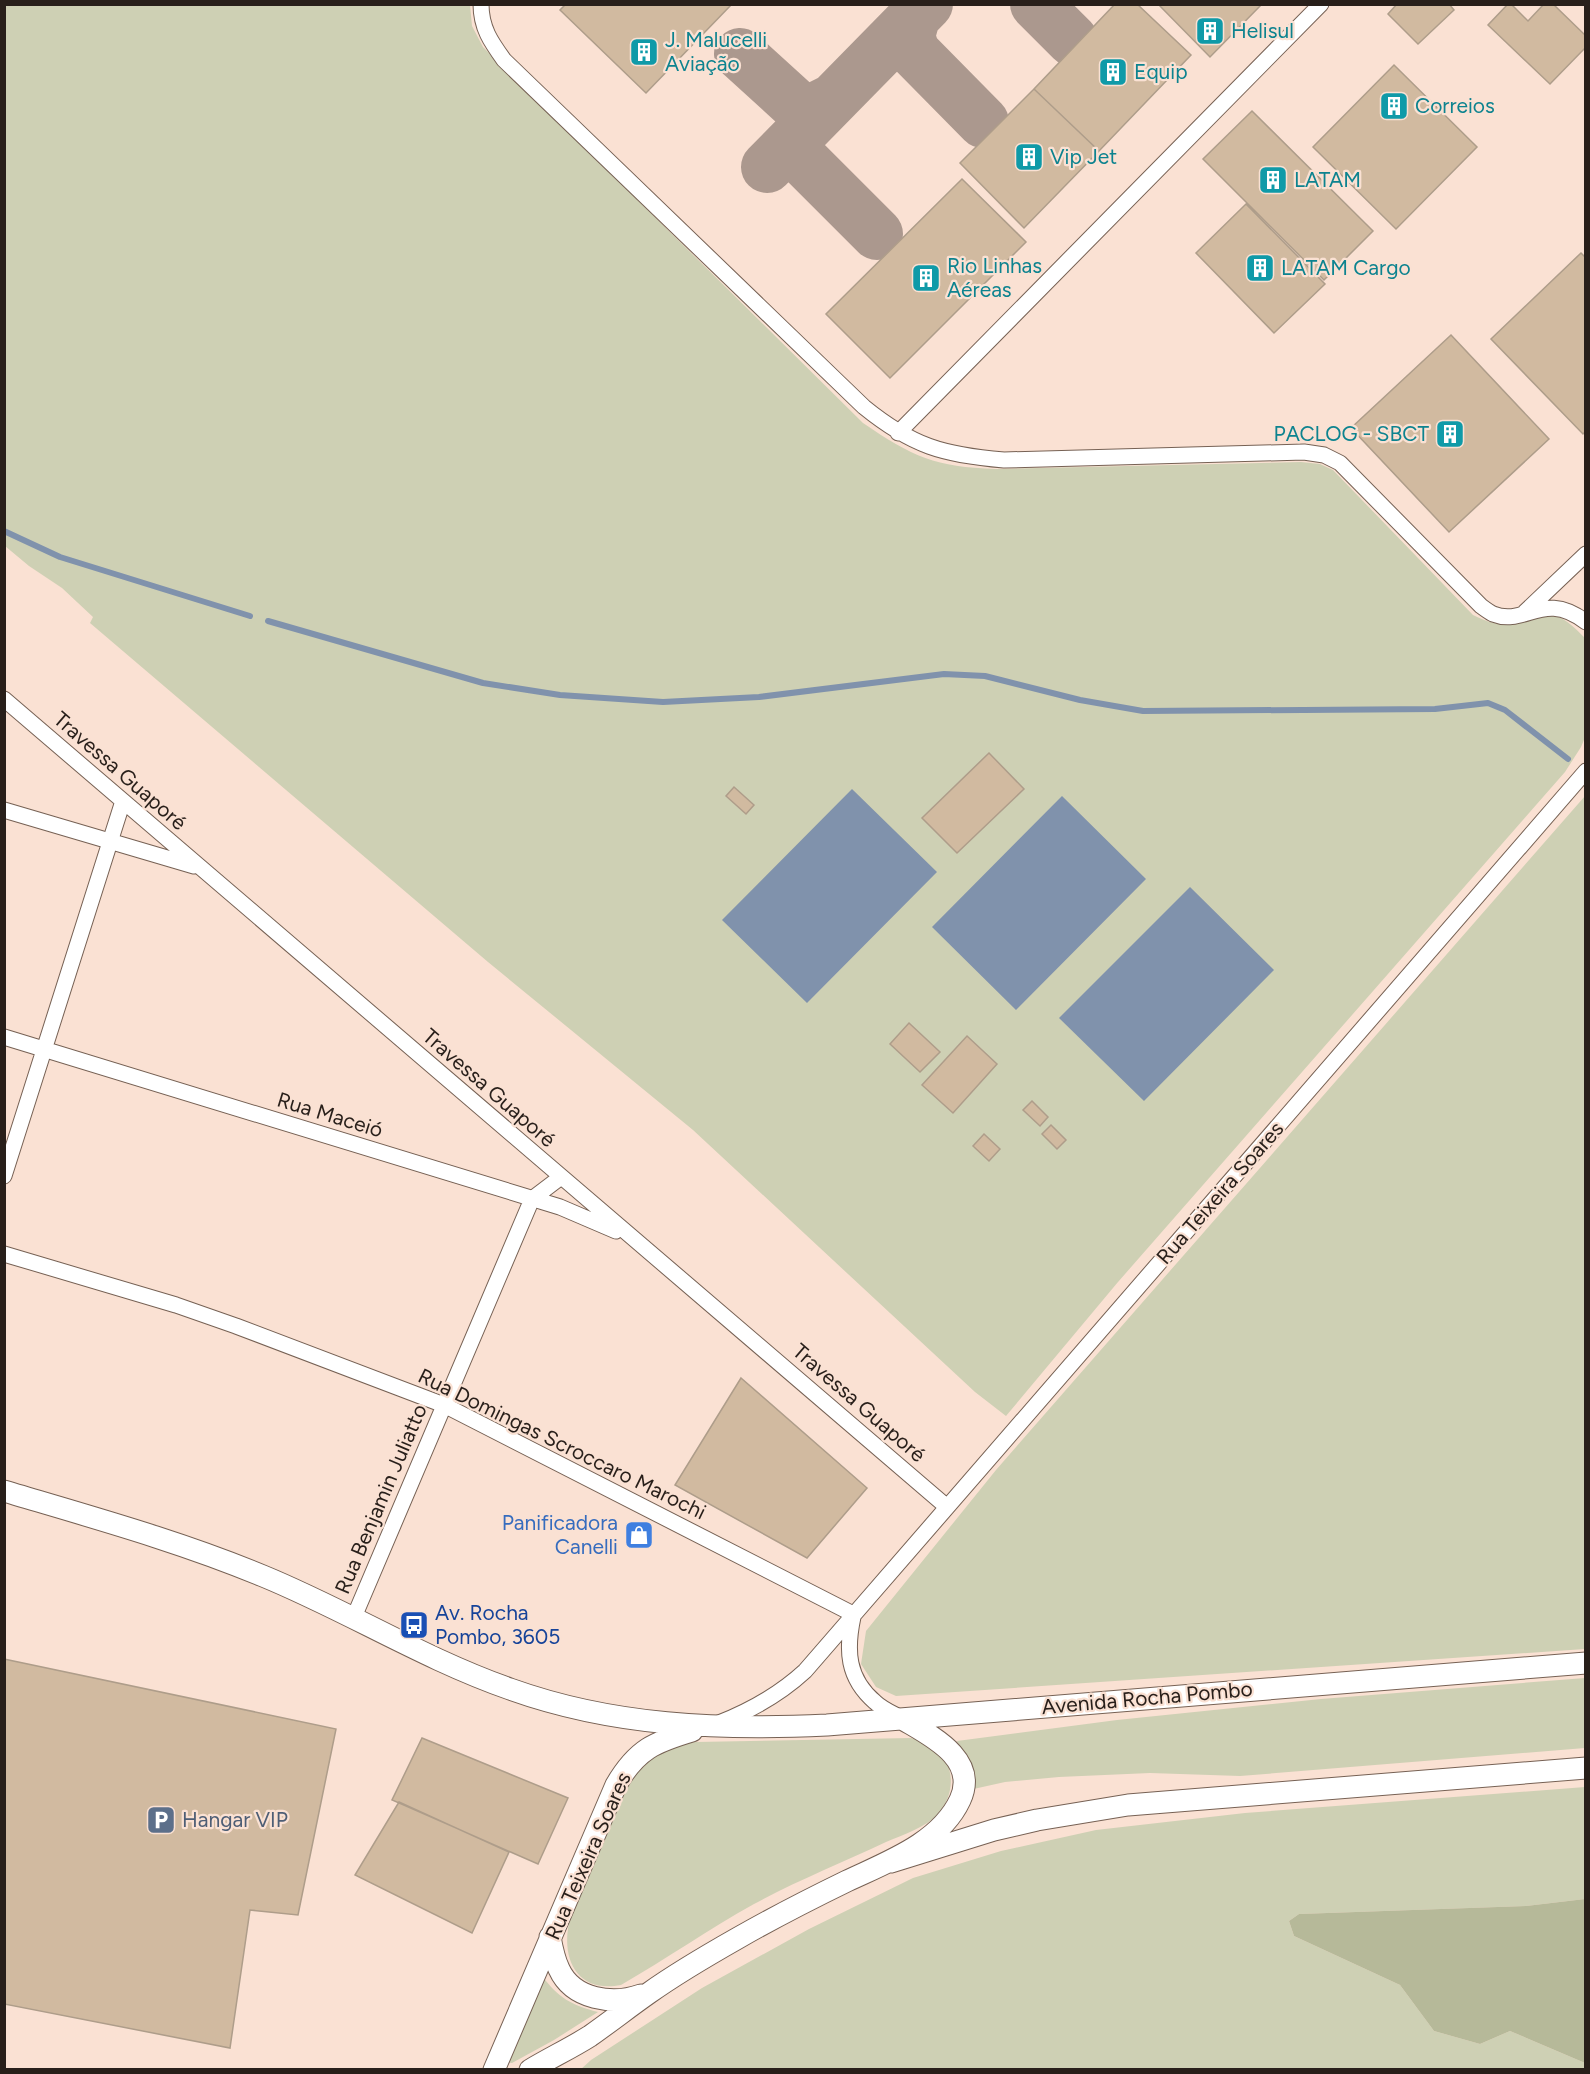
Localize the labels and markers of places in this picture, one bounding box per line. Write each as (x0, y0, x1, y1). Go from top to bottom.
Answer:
building icon: Helisul (1194, 15, 1226, 47)
place label: Helisul (1231, 18, 1294, 43)
place label: J. Malucelli Aviação (665, 27, 767, 76)
building icon: J. Malucelli Aviação (628, 36, 660, 68)
building icon: Equip (1097, 56, 1129, 88)
place label: Equip (1134, 59, 1188, 84)
building icon: Correios (1378, 90, 1410, 122)
place label: Correios (1415, 93, 1495, 118)
building icon: Vip Jet (1013, 141, 1045, 173)
place label: Vip Jet (1050, 144, 1117, 169)
building icon: LATAM (1257, 164, 1289, 196)
place label: LATAM (1294, 167, 1361, 192)
building icon: LATAM Cargo (1244, 252, 1276, 284)
place label: Rio Linhas Aéreas (947, 253, 1042, 302)
place label: LATAM Cargo (1281, 255, 1411, 280)
building icon: Rio Linhas Aéreas (910, 262, 942, 294)
building icon: PACLOG - SBCT (1434, 418, 1466, 450)
place label: PACLOG - SBCT (1274, 421, 1429, 446)
place label: Panificadora Canelli (502, 1510, 618, 1559)
shop icon: Panificadora Canelli (623, 1519, 655, 1551)
place label: Av. Rocha Pombo, 3605 (435, 1600, 560, 1649)
bus stop icon: Av. Rocha Pombo, 3605 (398, 1609, 430, 1641)
parking icon: Hangar VIP (145, 1804, 177, 1836)
place label: Hangar VIP (182, 1807, 288, 1832)

